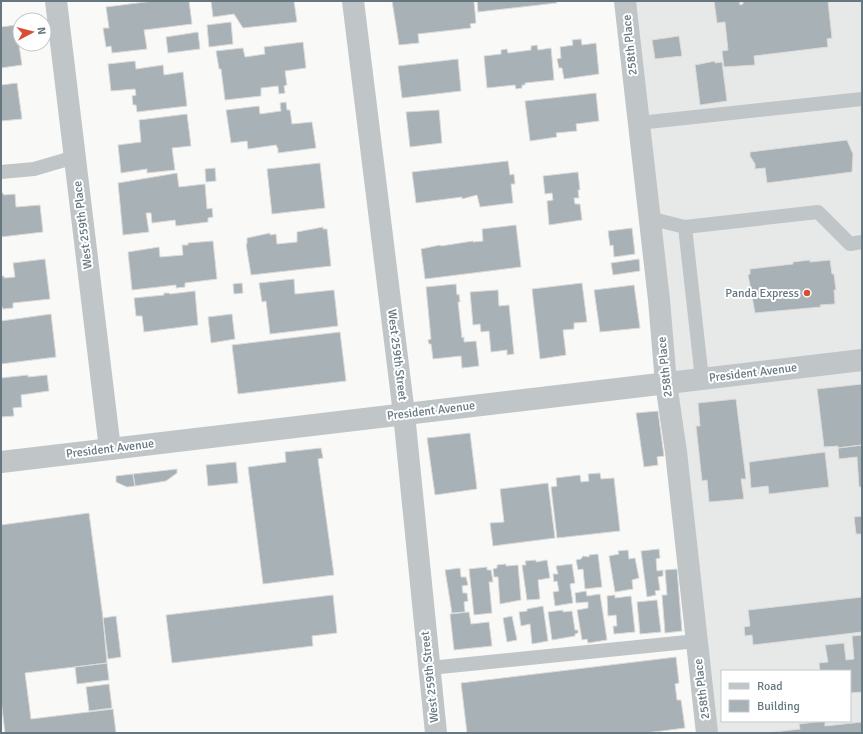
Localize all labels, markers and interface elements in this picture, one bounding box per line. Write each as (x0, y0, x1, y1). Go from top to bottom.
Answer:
north arrow (12, 12, 52, 52)
street label: 258th Place (619, 14, 641, 76)
text: N (35, 26, 48, 35)
street label: West 259th Place (70, 180, 96, 270)
place label: Panda Express (725, 286, 799, 301)
marker: Panda Express (802, 288, 812, 298)
street label: West 259th Street (384, 308, 410, 402)
street label: 258th Place (654, 336, 676, 398)
street label: President Avenue (708, 360, 798, 386)
street label: President Avenue (386, 398, 476, 424)
street label: President Avenue (65, 436, 155, 462)
street label: West 259th Street (418, 631, 442, 723)
street label: 258th Place (691, 658, 713, 720)
legend (721, 670, 851, 722)
text: Road (757, 679, 783, 694)
text: Building (757, 699, 800, 714)

